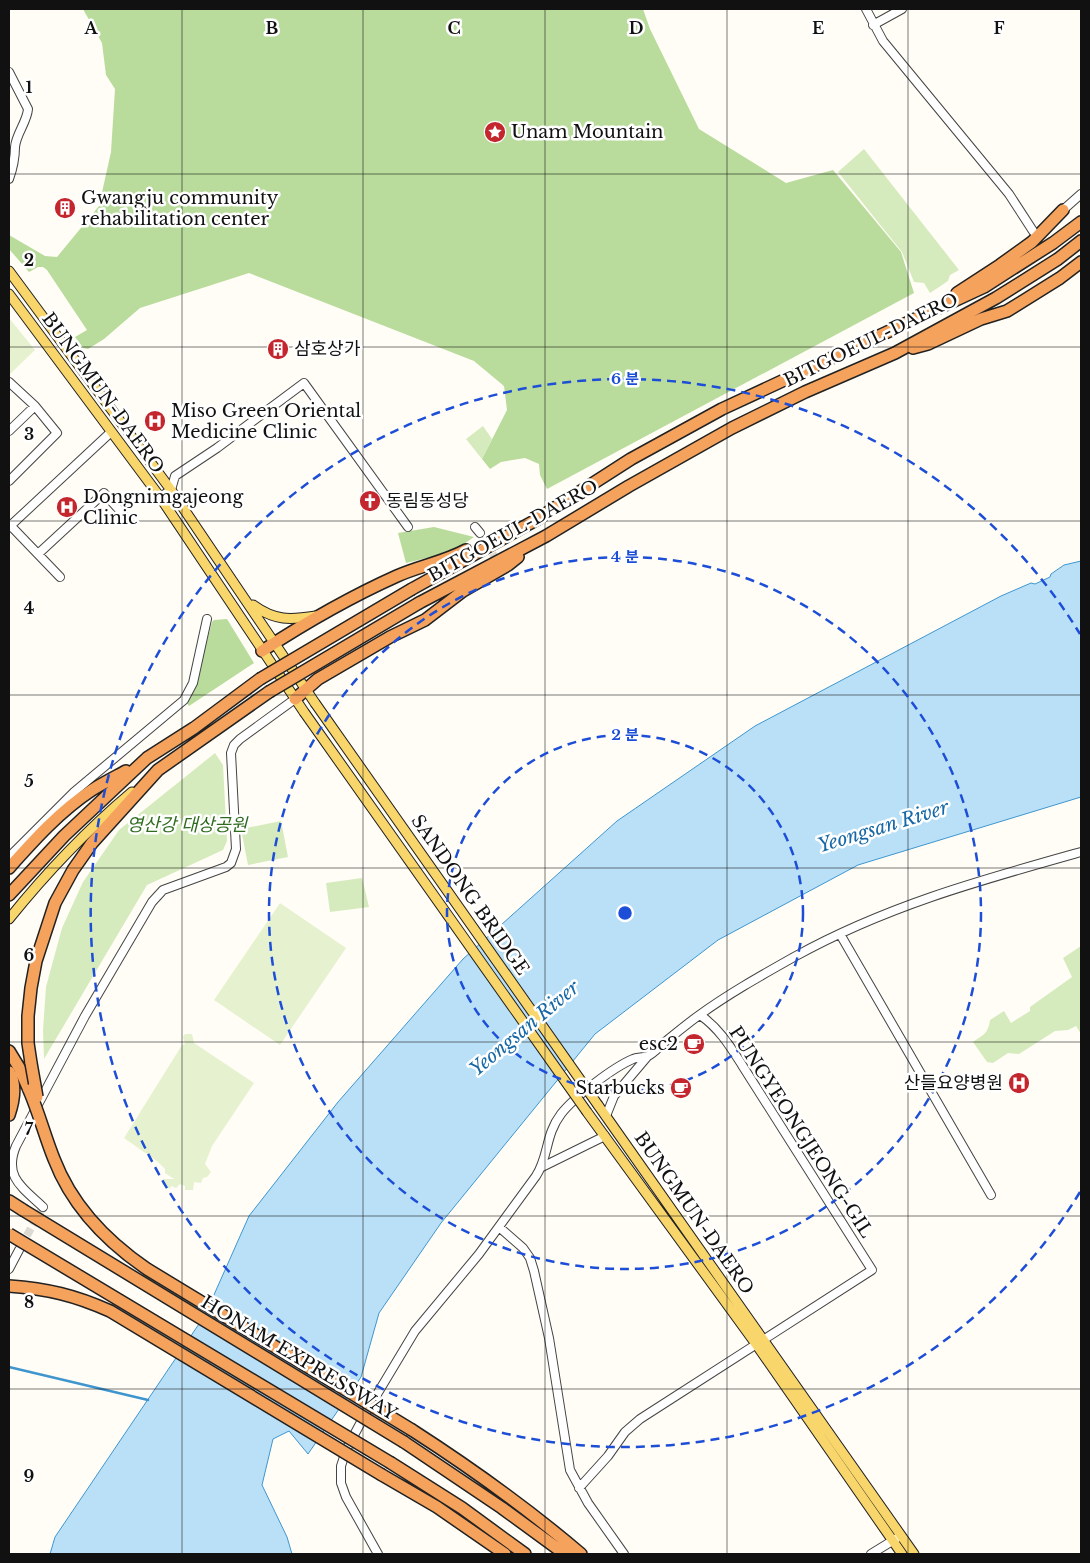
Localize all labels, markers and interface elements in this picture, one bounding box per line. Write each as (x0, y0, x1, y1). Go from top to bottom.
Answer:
text: A (84, 18, 99, 38)
text: B (266, 18, 279, 38)
text: C (447, 18, 461, 38)
text: D (629, 18, 643, 38)
text: E (812, 18, 824, 38)
text: F (993, 18, 1005, 38)
text: 1 (26, 77, 33, 97)
place icon: Unam Mountain (483, 120, 507, 144)
place label: Unam Mountain (511, 121, 663, 143)
place label: Gwangju community rehabilitation center (81, 187, 279, 230)
building icon: Gwangju community rehabilitation center (53, 196, 77, 220)
text: 2 (24, 250, 34, 270)
street label: BITGOEUL-DAERO (780, 288, 962, 392)
street label: BUNGMUN-DAERO (37, 308, 169, 478)
building icon: 삼호상가 (266, 337, 290, 361)
place label: 삼호상가 (294, 338, 361, 360)
text: 6 분 (611, 369, 639, 388)
place label: Miso Green Oriental Medicine Clinic (171, 400, 361, 443)
hospital icon: Miso Green Oriental Medicine Clinic (143, 409, 167, 433)
text: 3 (24, 424, 34, 444)
street label: BITGOEUL-DAERO (424, 475, 602, 587)
place label: Dongnimgajeong Clinic (83, 486, 243, 529)
church icon: 동림동성당 (358, 489, 382, 513)
place label: 동림동성당 (386, 490, 469, 512)
hospital icon: Dongnimgajeong Clinic (55, 495, 79, 519)
text: 4 분 (611, 547, 639, 566)
text: 4 (24, 598, 34, 618)
text: 2 분 (611, 725, 639, 744)
text: 5 (24, 771, 34, 791)
water label: Yeongsan River (815, 795, 953, 857)
street label: SANDONG BRIDGE (406, 811, 534, 979)
park label: 영산강 대상공원 (127, 814, 249, 836)
centre of rings (616, 904, 634, 922)
text: 6 (24, 945, 35, 965)
water label: Yeongsan River (465, 975, 585, 1081)
street label: PUNGYEONGJEONG-GIL (724, 1022, 878, 1242)
cafe icon: esc2 (682, 1032, 706, 1056)
place label: esc2 (639, 1033, 678, 1055)
hospital icon: 산들요양병원 (1007, 1071, 1031, 1095)
place label: 산들요양병원 (904, 1072, 1003, 1094)
cafe icon: Starbucks (669, 1076, 693, 1100)
place label: Starbucks (575, 1077, 665, 1099)
text: 7 (25, 1119, 34, 1139)
street label: BUNGMUN-DAERO (630, 1128, 758, 1298)
street label: HONAM EXPRESSWAY (197, 1291, 401, 1426)
text: 8 (24, 1292, 34, 1312)
text: 9 (24, 1466, 35, 1486)

